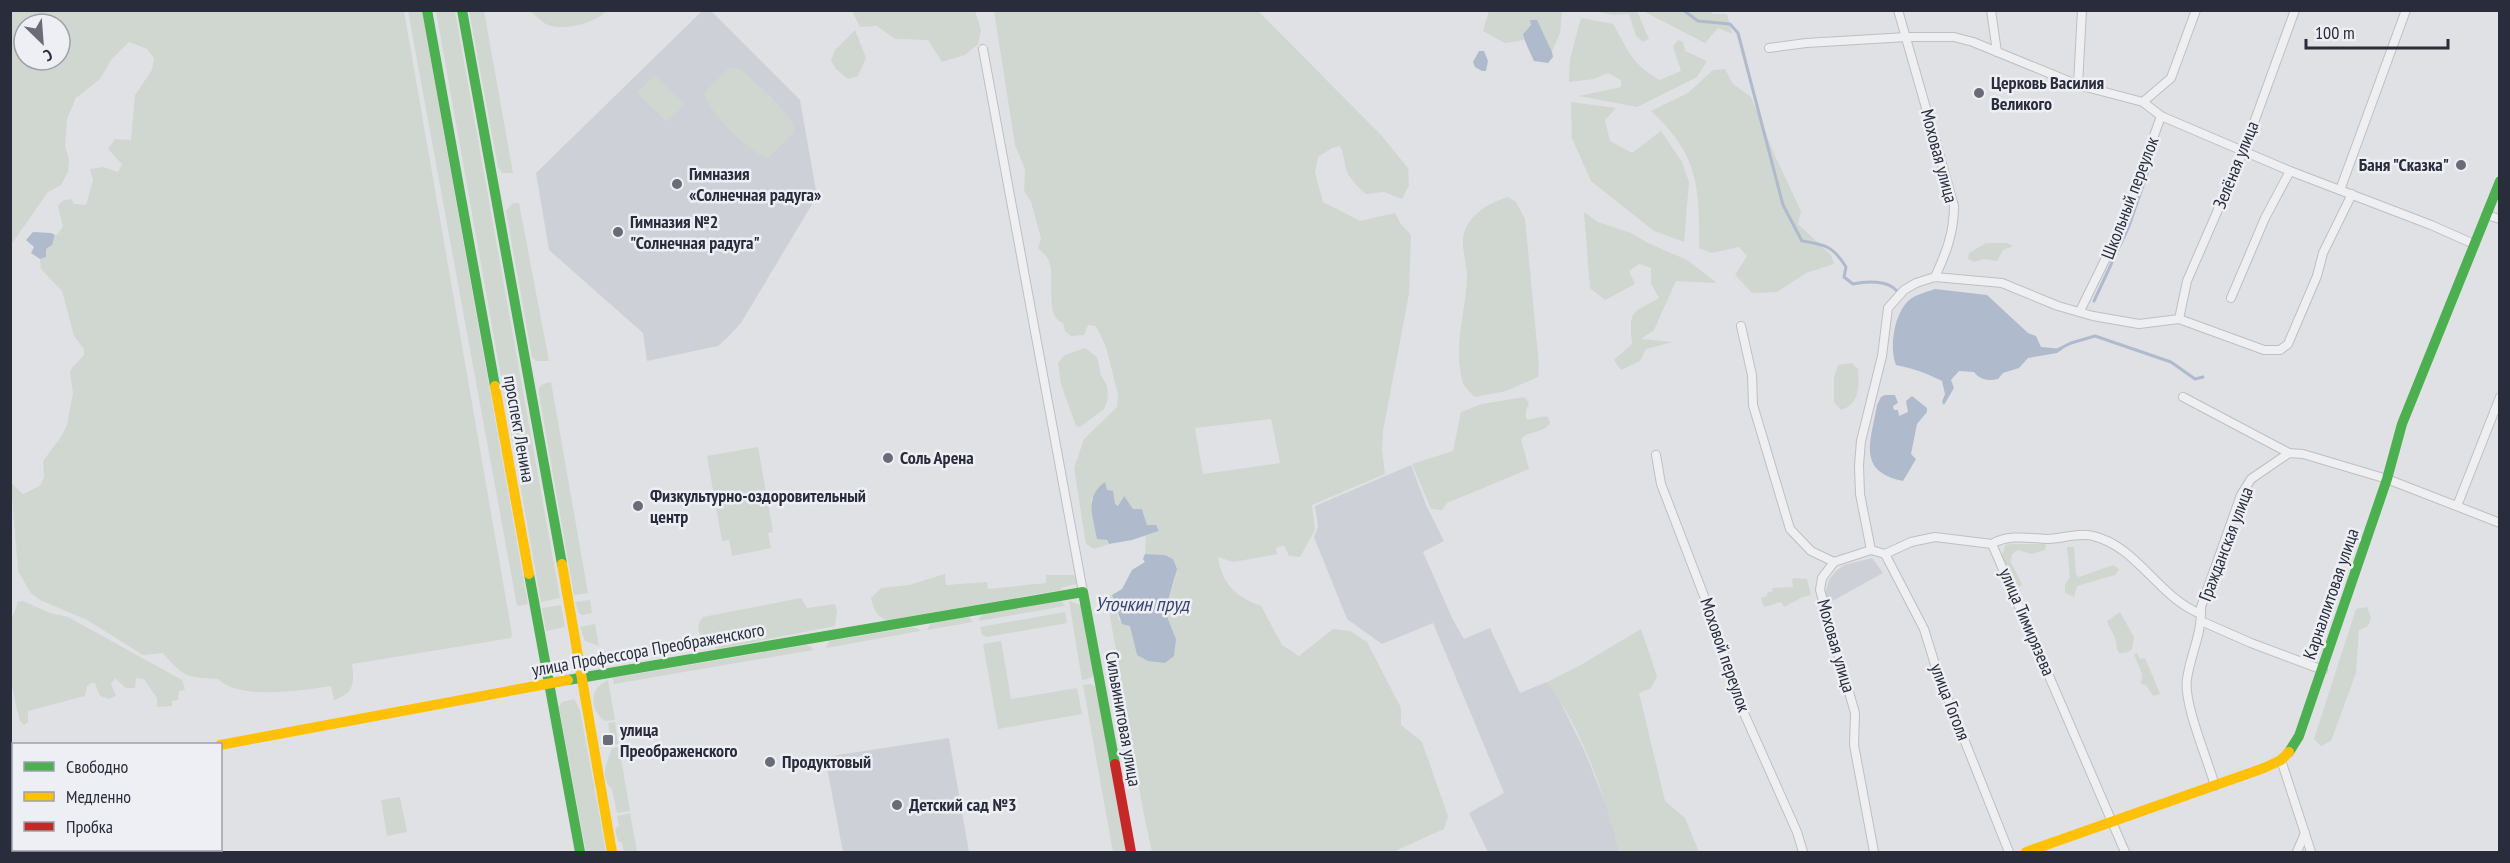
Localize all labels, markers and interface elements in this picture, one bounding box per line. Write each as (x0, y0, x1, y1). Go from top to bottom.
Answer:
north arrow (12, 12, 72, 72)
scale bar (2306, 12, 2448, 50)
text: 100 m (2315, 21, 2355, 44)
text: С (40, 45, 56, 66)
place label: Церковь Василия Великого (1991, 71, 2104, 115)
marker: Церковь Василия Великого (1972, 86, 1986, 100)
street label: Моховая улица (1916, 107, 1963, 205)
street label: Зелёная улица (2208, 118, 2263, 212)
street label: Школьный переулок (2096, 133, 2163, 262)
place label: Баня "Сказка" (2359, 153, 2449, 176)
marker: Баня "Сказка" (2454, 158, 2468, 172)
place label: Гимназия «Солнечная радуга» (689, 162, 821, 206)
marker: Гимназия «Солнечная радуга» (670, 177, 684, 191)
place label: Гимназия №2 "Солнечная радуга" (630, 210, 760, 254)
marker: Гимназия №2 "Солнечная радуга" (611, 225, 625, 239)
street label: проспект Ленина (499, 374, 540, 484)
place label: Соль Арена (900, 446, 974, 469)
marker: Соль Арена (881, 451, 895, 465)
street label: Гражданская улица (2193, 483, 2258, 604)
place label: Физкультурно-оздоровительный центр (650, 484, 866, 528)
marker: Физкультурно-оздоровительный центр (631, 499, 645, 513)
street label: Карналлитовая улица (2297, 525, 2364, 662)
street label: улица Тимирязева (1994, 564, 2060, 679)
water label: Уточкин пруд (1095, 591, 1190, 617)
street label: Моховой переулок (1695, 595, 1756, 715)
street label: Моховая улица (1812, 597, 1861, 695)
street label: улица Профессора Преображенского (530, 618, 766, 681)
street label: Сильвинитовая улица (1100, 650, 1147, 788)
street label: улица Гоголя (1925, 660, 1976, 744)
place label: улица Преображенского (619, 718, 738, 762)
marker: улица Преображенского (601, 733, 615, 747)
legend (12, 743, 222, 851)
place label: Продуктовый (782, 750, 871, 773)
text: Свободно (66, 755, 129, 778)
marker: Продуктовый (763, 755, 777, 769)
text: Медленно (66, 785, 131, 808)
place label: Детский сад №3 (909, 793, 1017, 816)
marker: Детский сад №3 (890, 798, 904, 812)
text: Пробка (66, 815, 113, 838)

